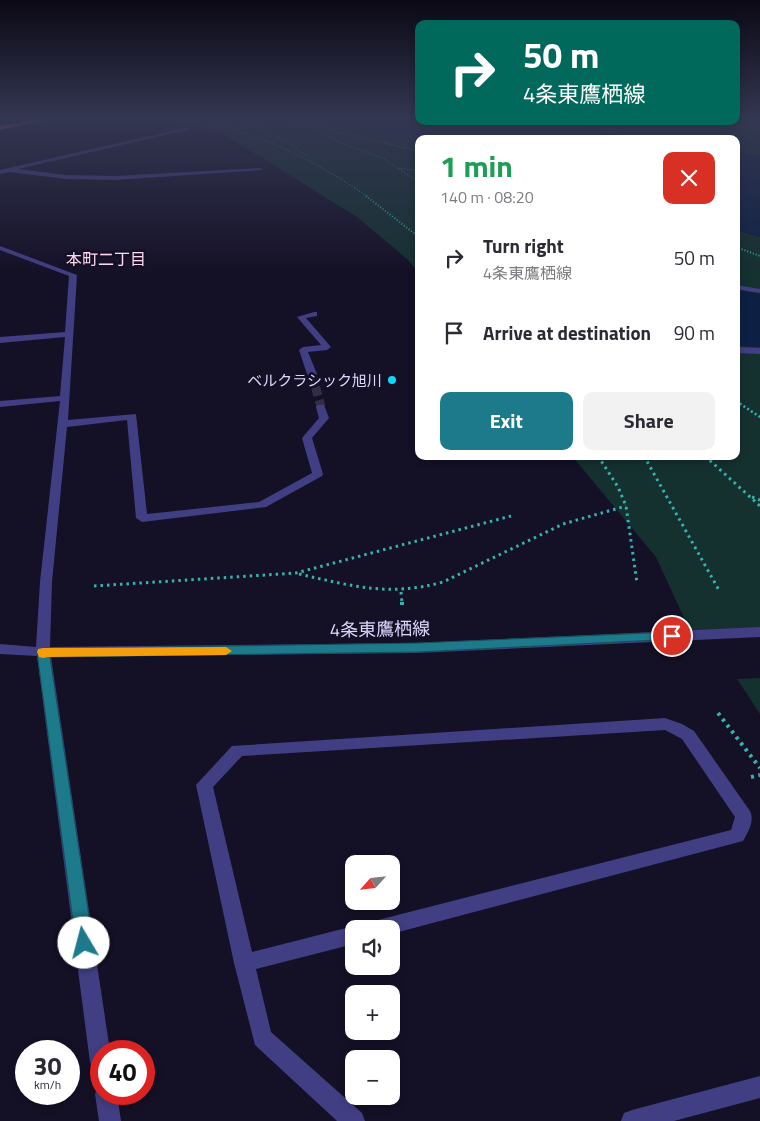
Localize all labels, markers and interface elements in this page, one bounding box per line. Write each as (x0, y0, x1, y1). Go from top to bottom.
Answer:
text: 50 m (523, 28, 599, 82)
icon: right (440, 40, 505, 105)
text: 4条東鷹栖線 (523, 77, 645, 111)
text: 1 min (440, 143, 513, 189)
button: close (663, 152, 715, 204)
text: 140 m · 08:20 (440, 185, 534, 209)
text: Turn right (483, 231, 564, 260)
text: 50 m (674, 243, 715, 272)
icon: right (440, 244, 468, 272)
district label: 本町二丁目 (66, 247, 146, 271)
text: 4条東鷹栖線 (483, 261, 572, 285)
text: Arrive at destination (483, 318, 651, 347)
text: 90 m (674, 318, 715, 347)
icon: arrive (440, 319, 468, 347)
place label: ベルクラシック旭川 (247, 369, 382, 392)
marker: ベルクラシック旭川 (386, 374, 398, 386)
button: Exit (440, 392, 573, 450)
button: Share (583, 392, 715, 450)
street label: 4条東鷹栖線 (330, 615, 430, 643)
pin (651, 615, 693, 657)
icon: arrive (658, 622, 686, 650)
north arrow (345, 855, 400, 910)
map controls (345, 855, 400, 1105)
position arrow (57, 916, 109, 968)
button: sound (345, 920, 400, 975)
button: + (345, 985, 400, 1040)
speed limit sign: 40 (90, 1040, 155, 1105)
text: 30 (33, 1047, 62, 1085)
button: − (345, 1050, 400, 1105)
text: km/h (34, 1075, 61, 1094)

